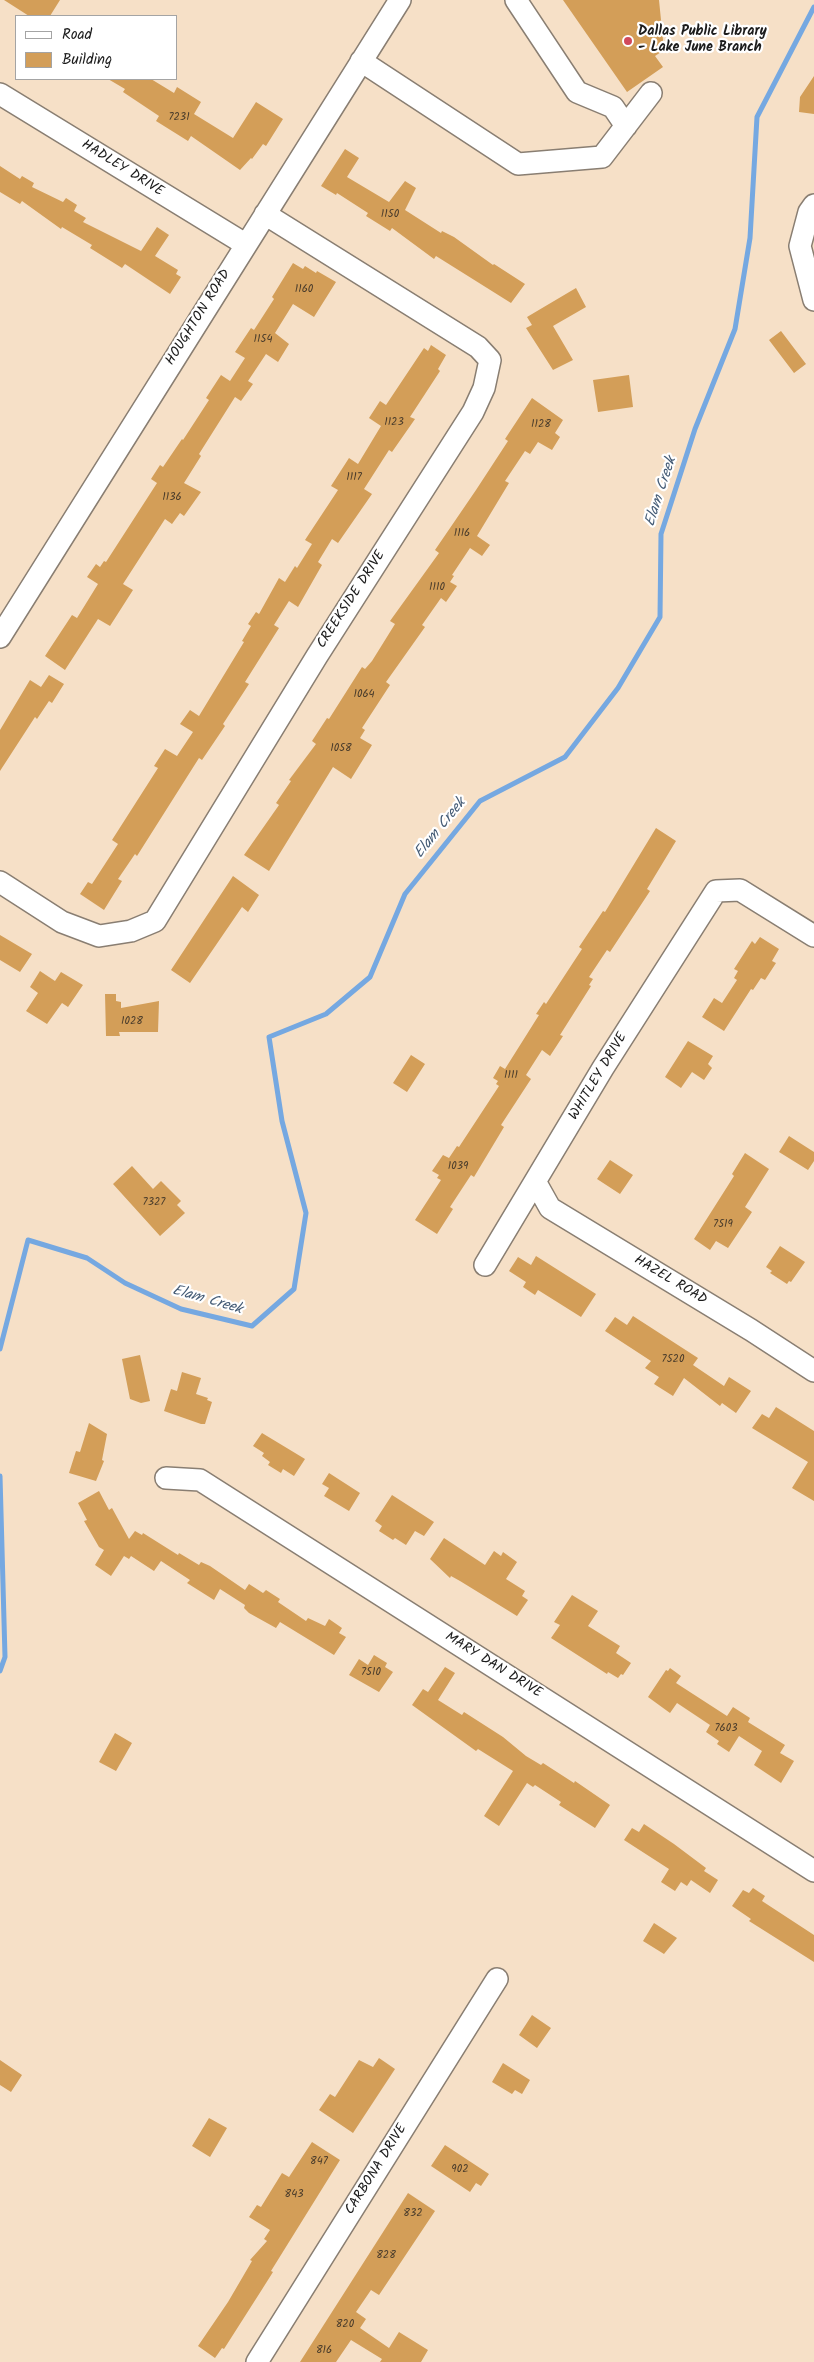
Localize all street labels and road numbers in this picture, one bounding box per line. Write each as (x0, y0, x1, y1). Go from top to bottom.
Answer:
street label: HADLEY DRIVE (78, 137, 166, 201)
street label: HOUGHTON ROAD (163, 267, 235, 369)
street label: CREEKSIDE DRIVE (314, 548, 390, 652)
street label: WHITLEY DRIVE (566, 1030, 632, 1124)
street label: HAZEL ROAD (630, 1253, 710, 1309)
street label: MARY DAN DRIVE (441, 1629, 545, 1703)
street label: CARBONA DRIVE (342, 2122, 412, 2218)

